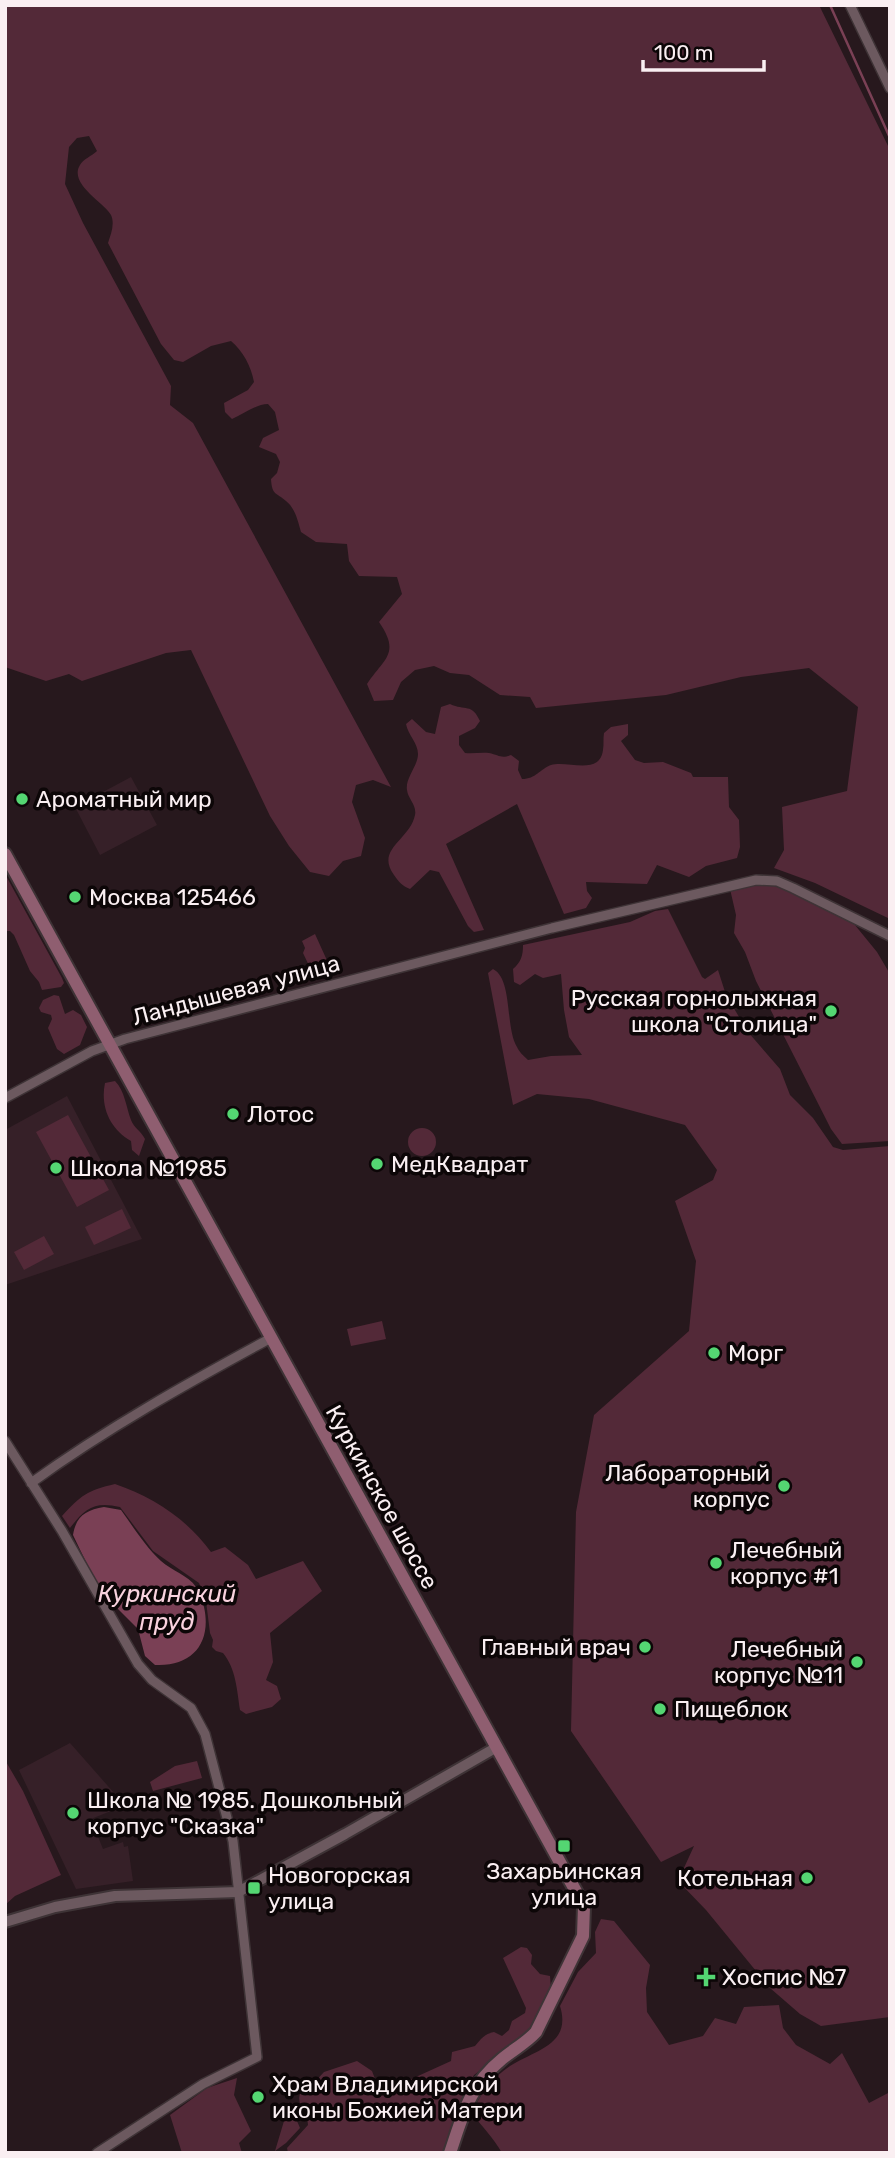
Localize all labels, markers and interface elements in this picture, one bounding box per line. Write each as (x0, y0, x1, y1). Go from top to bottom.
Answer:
scale bar (643, 28, 764, 72)
text: 100 m (654, 40, 713, 65)
place label: Ароматный мир (36, 785, 212, 813)
marker: Ароматный мир (14, 791, 30, 807)
place label: Москва 125466 (89, 883, 256, 911)
marker: Москва 125466 (67, 889, 83, 905)
street label: Ландышевая улица (129, 949, 343, 1031)
place label: Русская горнолыжная школа "Столица" (571, 984, 817, 1038)
marker: Русская горнолыжная школа "Столица" (823, 1003, 839, 1019)
place label: Лотос (247, 1100, 314, 1128)
marker: Лотос (225, 1106, 241, 1122)
place label: МедКвадрат (391, 1150, 528, 1178)
place label: Школа №1985 (70, 1154, 227, 1182)
marker: МедКвадрат (369, 1156, 385, 1172)
marker: Школа №1985 (48, 1160, 64, 1176)
place label: Морг (728, 1339, 783, 1367)
marker: Морг (706, 1345, 722, 1361)
street label: Куркинское шоссе (320, 1400, 444, 1594)
place label: Лабораторный корпус (605, 1459, 770, 1513)
marker: Лабораторный корпус (776, 1478, 792, 1494)
place label: Лечебный корпус #1 (730, 1536, 842, 1590)
marker: Лечебный корпус #1 (708, 1555, 724, 1571)
water label: Куркинский пруд (98, 1580, 236, 1636)
place label: Главный врач (481, 1633, 631, 1661)
place label: Лечебный корпус №11 (714, 1635, 843, 1689)
marker: Главный врач (637, 1639, 653, 1655)
marker: Лечебный корпус №11 (849, 1654, 865, 1670)
place label: Пищеблок (674, 1695, 788, 1723)
marker: Пищеблок (652, 1701, 668, 1717)
place label: Школа № 1985. Дошкольный корпус "Сказка" (87, 1786, 402, 1840)
marker: Школа № 1985. Дошкольный корпус "Сказка" (65, 1805, 81, 1821)
marker: Захарьинская улица (556, 1838, 572, 1854)
place label: Захарьинская улица (486, 1857, 642, 1911)
place label: Новогорская улица (268, 1861, 411, 1915)
place label: Котельная (677, 1864, 793, 1892)
marker: Котельная (799, 1870, 815, 1886)
marker: Новогорская улица (246, 1880, 262, 1896)
place label: Хоспис №7 (722, 1963, 847, 1991)
marker: Хоспис №7 (696, 1967, 716, 1987)
place label: Храм Владимирской иконы Божией Матери (272, 2070, 523, 2124)
marker: Храм Владимирской иконы Божией Матери (250, 2089, 266, 2105)

